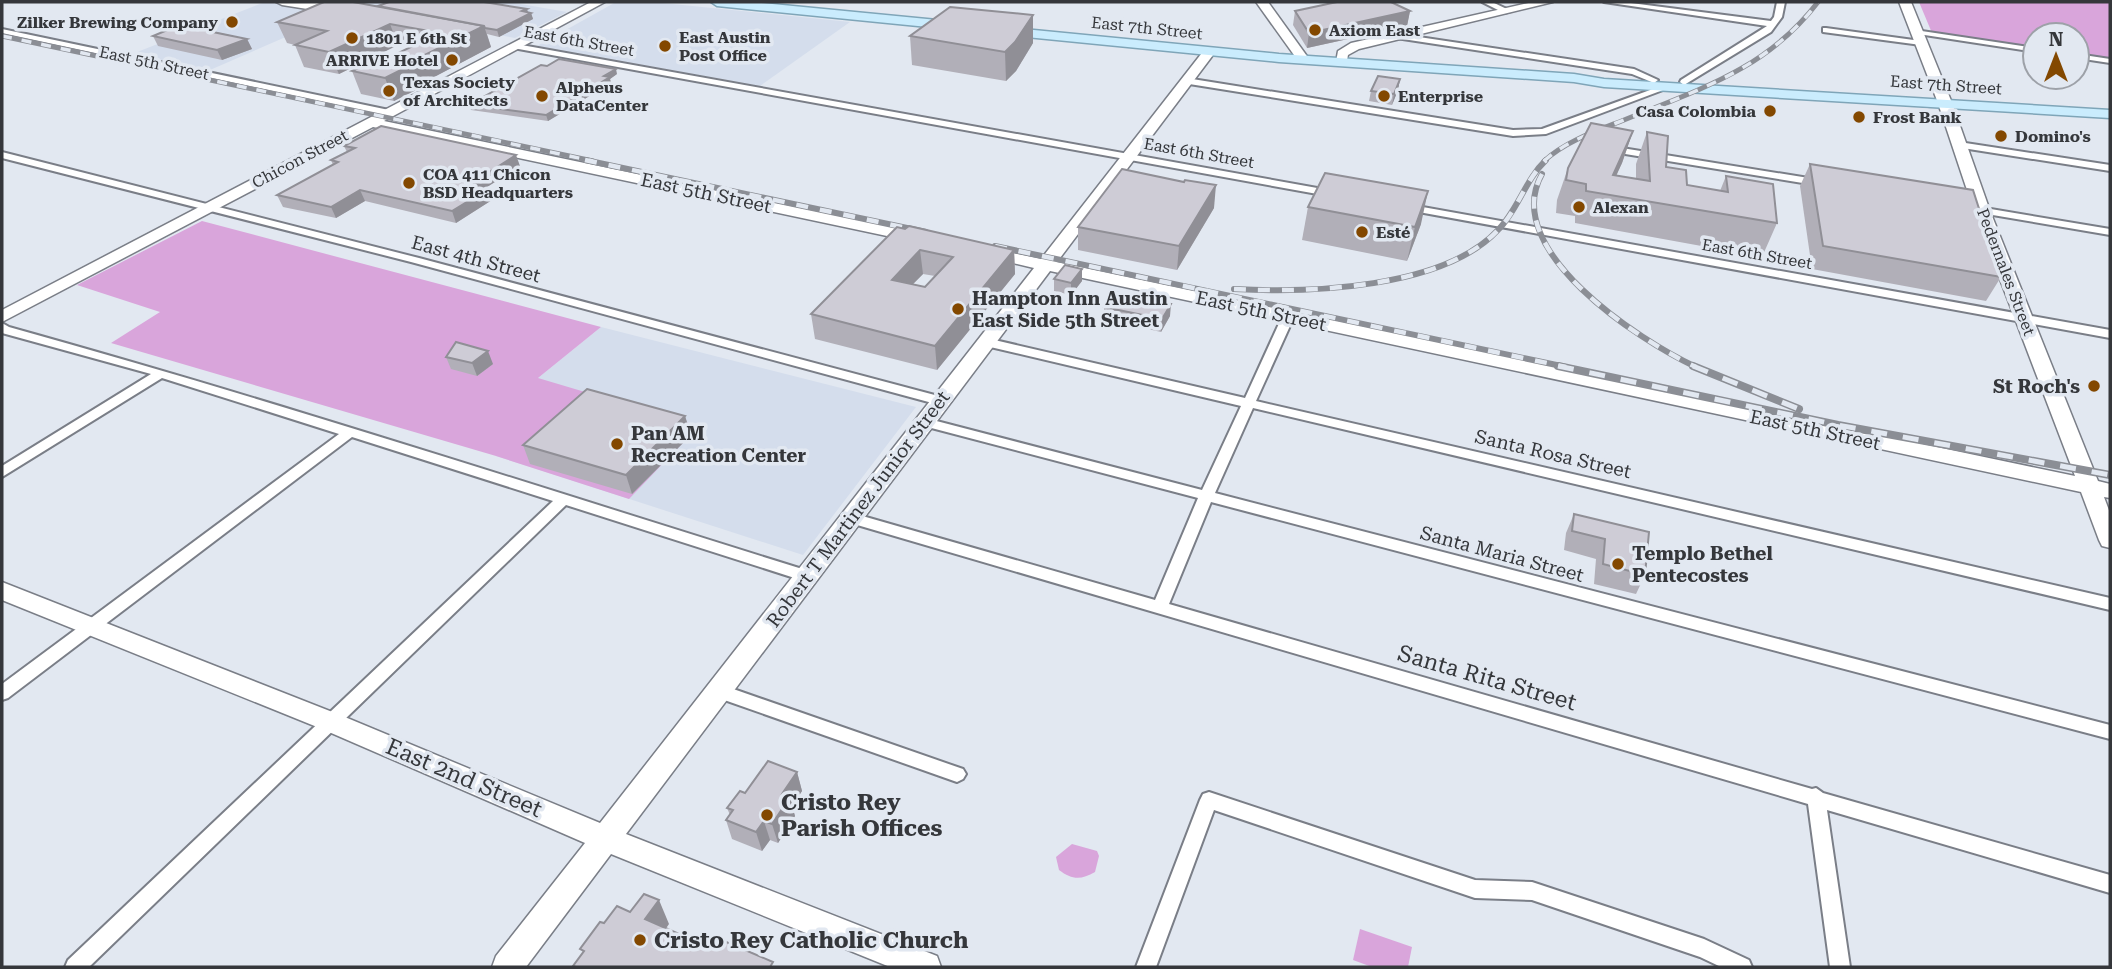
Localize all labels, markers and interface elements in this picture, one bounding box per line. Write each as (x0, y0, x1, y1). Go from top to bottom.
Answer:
place label: Zilker Brewing Company (17, 13, 218, 32)
street label: East 7th Street (1090, 13, 1204, 43)
marker: Zilker Brewing Company (224, 14, 240, 30)
place label: Axiom East (1329, 21, 1421, 40)
north arrow (2021, 21, 2091, 91)
street label: East 6th Street (522, 22, 636, 60)
marker: Axiom East (1307, 22, 1323, 38)
place label: East Austin Post Office (679, 28, 771, 65)
text: N (2049, 28, 2064, 51)
place label: 1801 E 6th St (366, 29, 468, 48)
marker: 1801 E 6th St (344, 30, 360, 46)
marker: East Austin Post Office (657, 38, 673, 54)
street label: East 5th Street (97, 42, 211, 84)
place label: ARRIVE Hotel (326, 51, 439, 70)
marker: ARRIVE Hotel (444, 52, 460, 68)
street label: East 7th Street (1890, 72, 2002, 98)
place label: Texas Society of Architects (403, 73, 515, 110)
place label: Alpheus DataCenter (556, 78, 648, 115)
marker: Texas Society of Architects (381, 83, 397, 99)
place label: Enterprise (1398, 87, 1483, 106)
marker: Alpheus DataCenter (534, 88, 550, 104)
marker: Enterprise (1376, 88, 1392, 104)
place label: Casa Colombia (1635, 102, 1757, 121)
marker: Casa Colombia (1762, 103, 1778, 119)
place label: Frost Bank (1873, 108, 1962, 127)
marker: Frost Bank (1851, 109, 1867, 125)
street label: Chicon Street (249, 126, 351, 192)
place label: Domino's (2015, 127, 2091, 146)
marker: Domino's (1993, 128, 2009, 144)
street label: East 6th Street (1142, 134, 1256, 172)
place label: COA 411 Chicon BSD Headquarters (423, 165, 573, 202)
street label: East 5th Street (639, 168, 773, 218)
marker: COA 411 Chicon BSD Headquarters (401, 175, 417, 191)
place label: Alexan (1593, 198, 1649, 217)
marker: Alexan (1571, 199, 1587, 215)
street label: Pedernales Street (1973, 206, 2039, 338)
place label: Esté (1376, 223, 1410, 242)
marker: Esté (1354, 224, 1370, 240)
street label: East 4th Street (409, 231, 543, 287)
street label: East 6th Street (1700, 235, 1814, 273)
street label: East 5th Street (1194, 286, 1328, 336)
place label: Hampton Inn Austin East Side 5th Street (972, 287, 1168, 332)
marker: Hampton Inn Austin East Side 5th Street (950, 301, 966, 317)
place label: St Roch's (1993, 375, 2080, 398)
marker: St Roch's (2086, 378, 2102, 394)
street label: Robert T Martinez Junior Street (762, 386, 954, 632)
street label: East 5th Street (1748, 405, 1882, 455)
place label: Pan AM Recreation Center (631, 422, 806, 467)
street label: Santa Rosa Street (1473, 425, 1633, 483)
marker: Pan AM Recreation Center (609, 436, 625, 452)
street label: Santa Maria Street (1418, 521, 1586, 587)
place label: Templo Bethel Pentecostes (1632, 542, 1773, 587)
marker: Templo Bethel Pentecostes (1610, 556, 1626, 572)
street label: Santa Rita Street (1395, 640, 1580, 717)
street label: East 2nd Street (382, 733, 546, 823)
place label: Cristo Rey Parish Offices (781, 789, 942, 842)
marker: Cristo Rey Parish Offices (759, 807, 775, 823)
place label: Cristo Rey Catholic Church (654, 927, 969, 954)
marker: Cristo Rey Catholic Church (632, 932, 648, 948)

